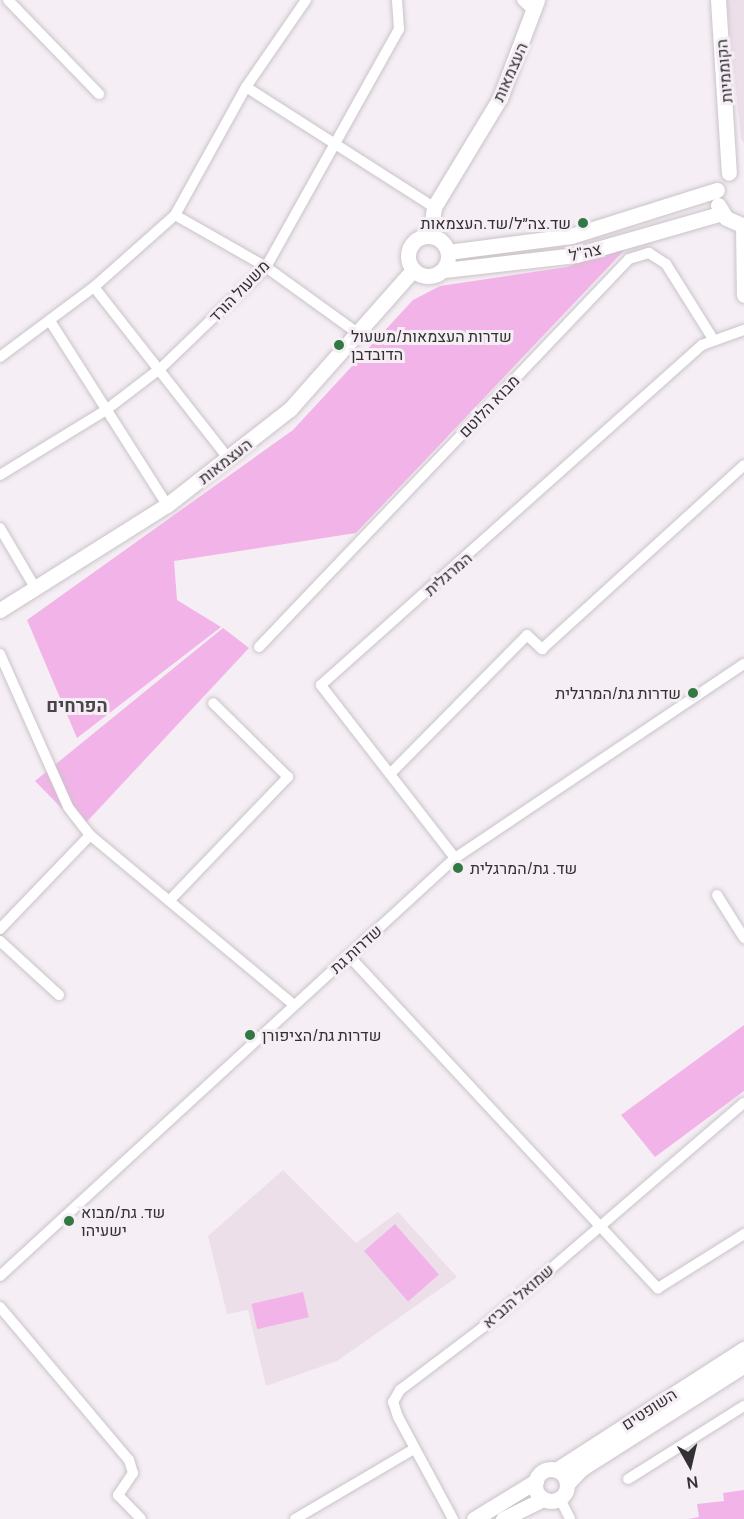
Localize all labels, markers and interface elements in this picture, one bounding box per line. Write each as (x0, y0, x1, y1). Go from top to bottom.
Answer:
street label: הקוממיות (712, 38, 736, 104)
street label: העצמאות (489, 40, 531, 104)
place label: שד.צה״ל/שד.העצמאות (420, 213, 571, 233)
marker: שד.צה״ל/שד.העצמאות (576, 216, 590, 230)
street label: צה"ל (567, 239, 603, 265)
street label: משעול הורד (205, 256, 273, 326)
place label: שדרות העצמאות/משעול הדובדבן (351, 326, 512, 364)
marker: שדרות העצמאות/משעול הדובדבן (332, 338, 346, 352)
street label: מבוא הלוטם (455, 371, 523, 441)
street label: העצמאות (194, 434, 256, 488)
street label: המרגלית (420, 548, 476, 600)
place label: שדרות גת/המרגלית (555, 683, 681, 703)
marker: שדרות גת/המרגלית (686, 686, 700, 700)
district label: הפרחים (46, 694, 108, 716)
place label: שד. גת/המרגלית (470, 858, 577, 878)
marker: שד. גת/המרגלית (451, 861, 465, 875)
street label: שדרות גת (326, 921, 386, 977)
place label: שדרות גת/הציפורן (262, 1025, 381, 1045)
marker: שדרות גת/הציפורן (243, 1028, 257, 1042)
place label: שד. גת/מבוא ישעיהו (81, 1202, 165, 1240)
marker: שד. גת/מבוא ישעיהו (62, 1214, 76, 1228)
street label: שמואל הנביא (479, 1260, 557, 1332)
street label: השופטים (618, 1384, 680, 1434)
north arrow (660, 1435, 720, 1495)
text: N (685, 1471, 700, 1495)

